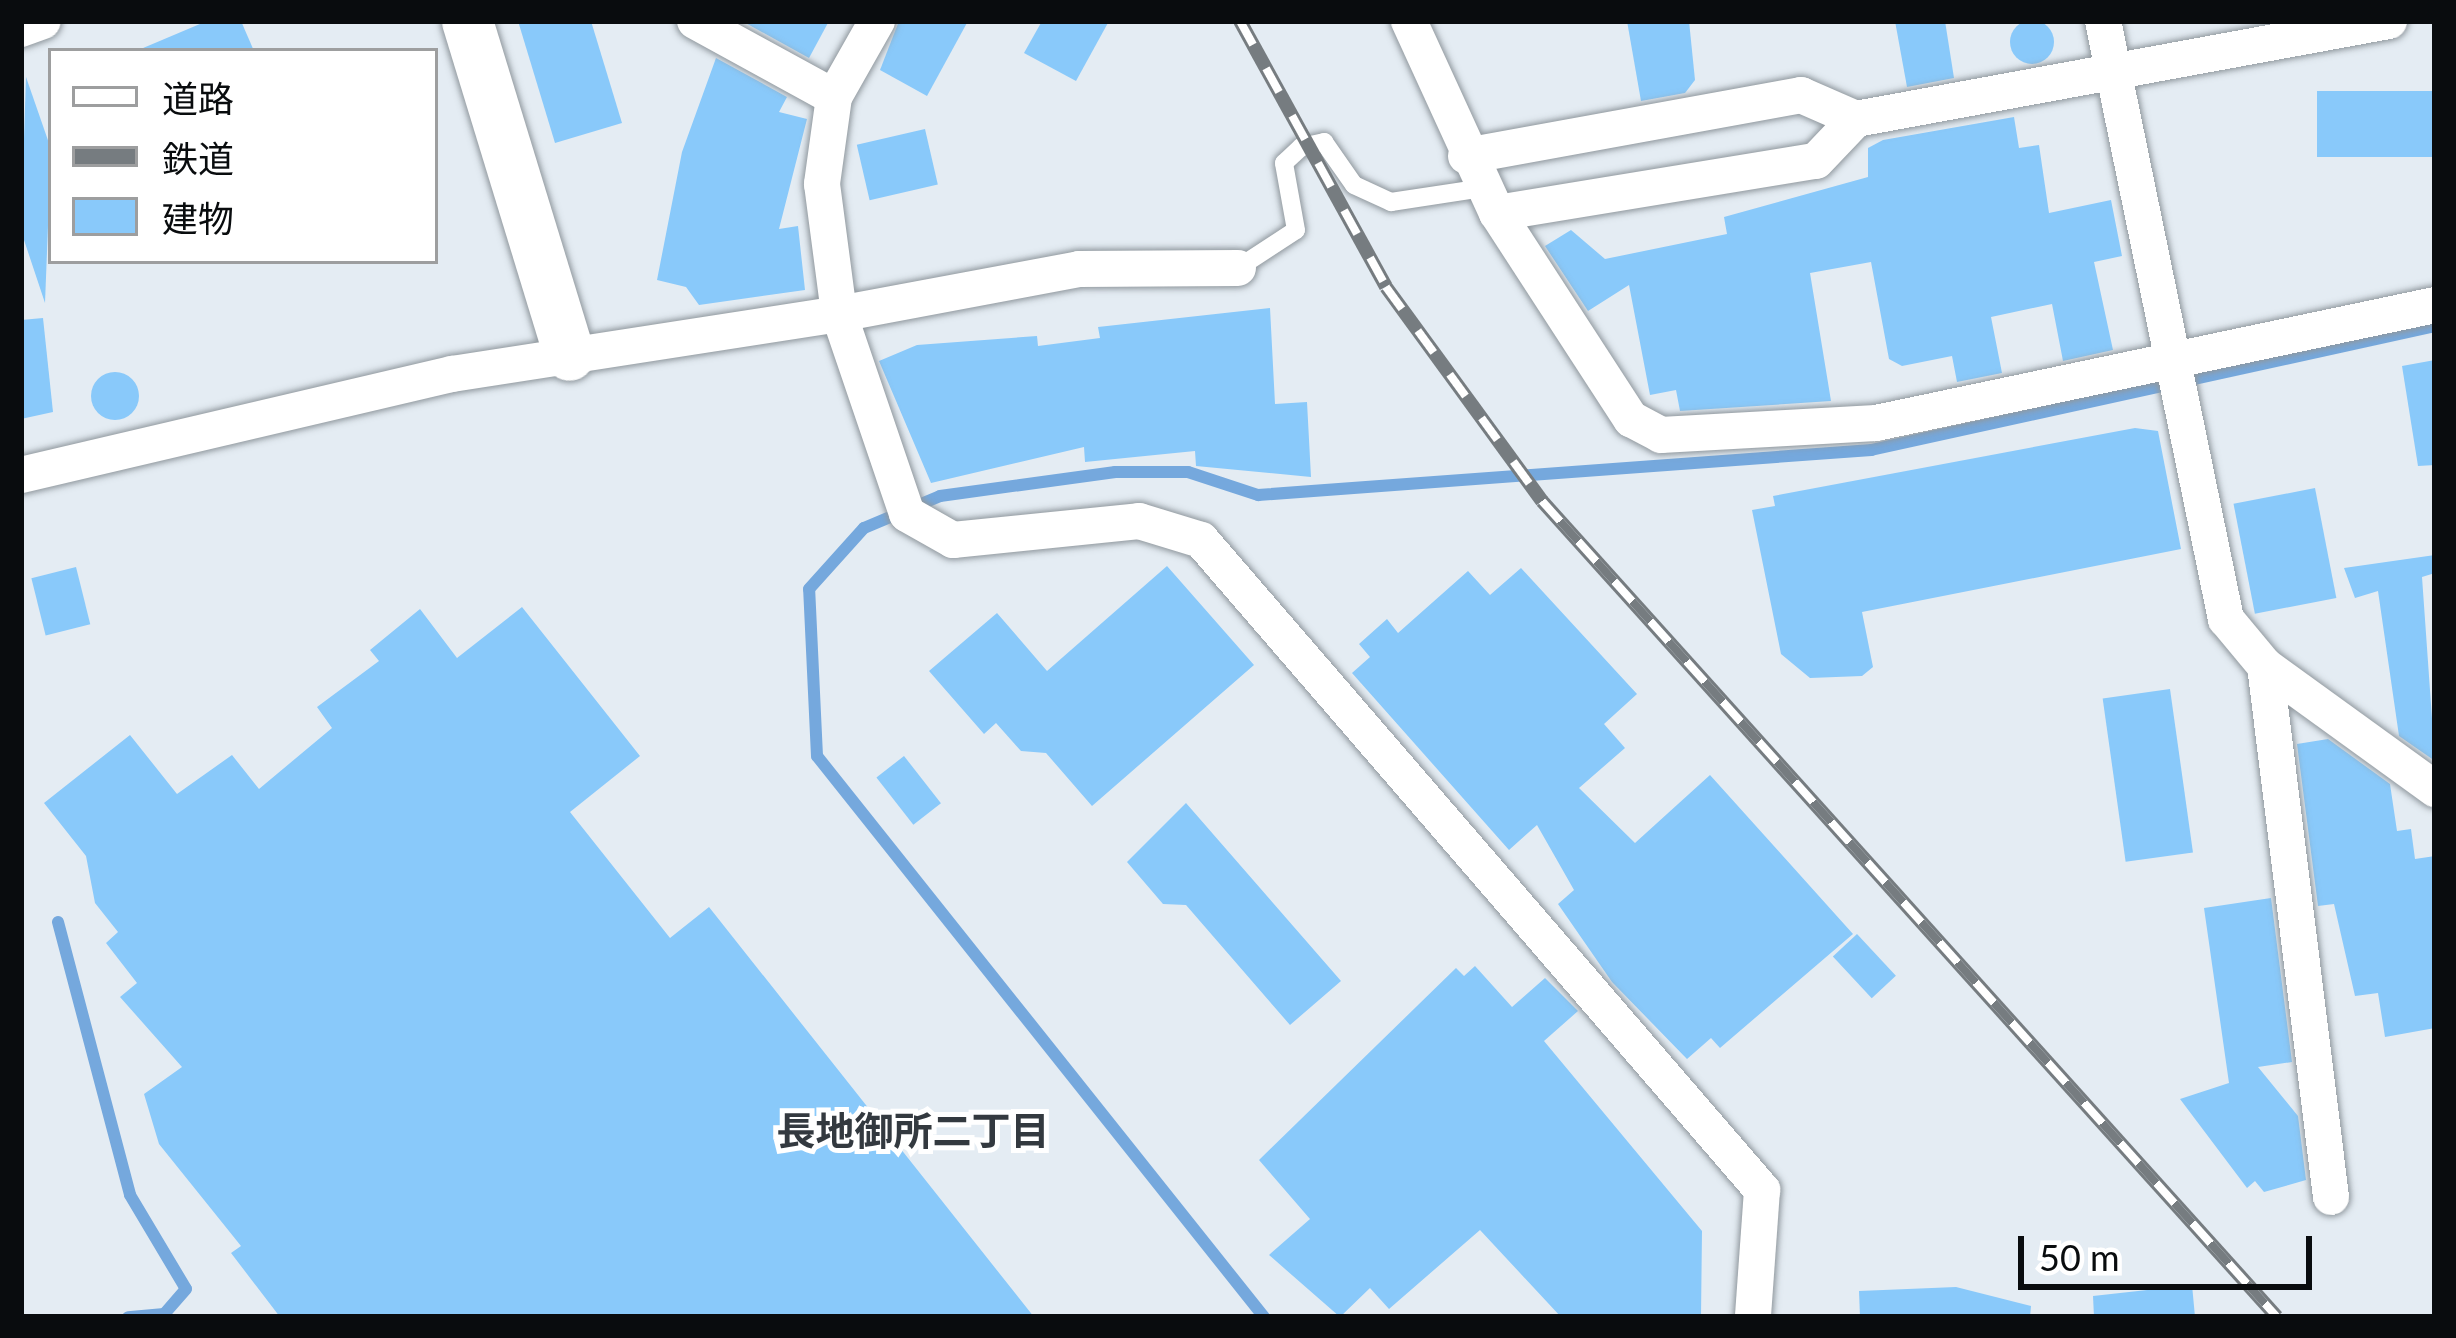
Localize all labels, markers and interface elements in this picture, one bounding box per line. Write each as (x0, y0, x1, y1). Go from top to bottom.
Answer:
legend (48, 48, 438, 264)
text: 道路 (162, 76, 234, 120)
text: 鉄道 (162, 136, 234, 180)
text: 建物 (162, 196, 234, 240)
district label: 長地御所二丁目 (777, 1107, 1049, 1153)
scale bar (2024, 1212, 2318, 1286)
text: 50 m (2039, 1235, 2120, 1279)

